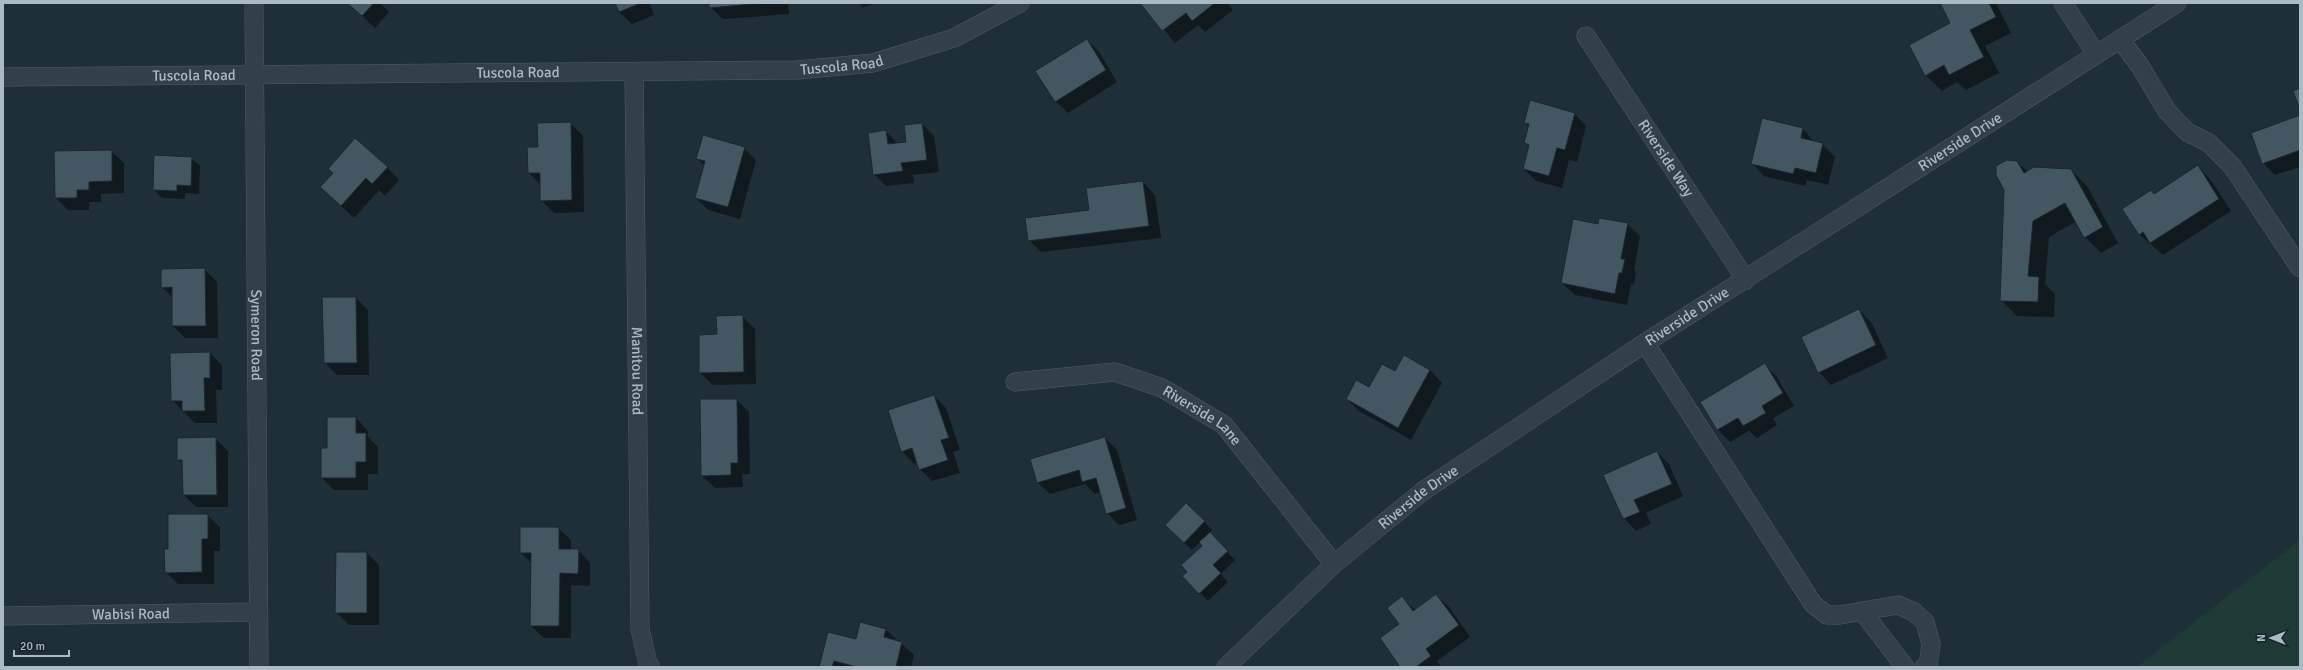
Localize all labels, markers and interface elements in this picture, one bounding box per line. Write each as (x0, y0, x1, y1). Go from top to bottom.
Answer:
street label: Tuscola Road (800, 51, 885, 79)
street label: Tuscola Road (476, 63, 560, 82)
street label: Tuscola Road (152, 66, 236, 85)
street label: Riverside Drive (1915, 108, 2005, 175)
street label: Riverside Way (1634, 116, 1698, 200)
street label: Riverside Drive (1642, 283, 1732, 350)
street label: Symeron Road (247, 289, 266, 381)
street label: Manitou Road (628, 327, 647, 415)
street label: Riverside Lane (1159, 381, 1245, 449)
street label: Riverside Drive (1375, 461, 1462, 533)
street label: Wabisi Road (92, 604, 170, 624)
north arrow (2251, 618, 2291, 658)
scale bar (14, 632, 69, 658)
text: N (2255, 634, 2268, 642)
text: 20 m (20, 639, 45, 654)

